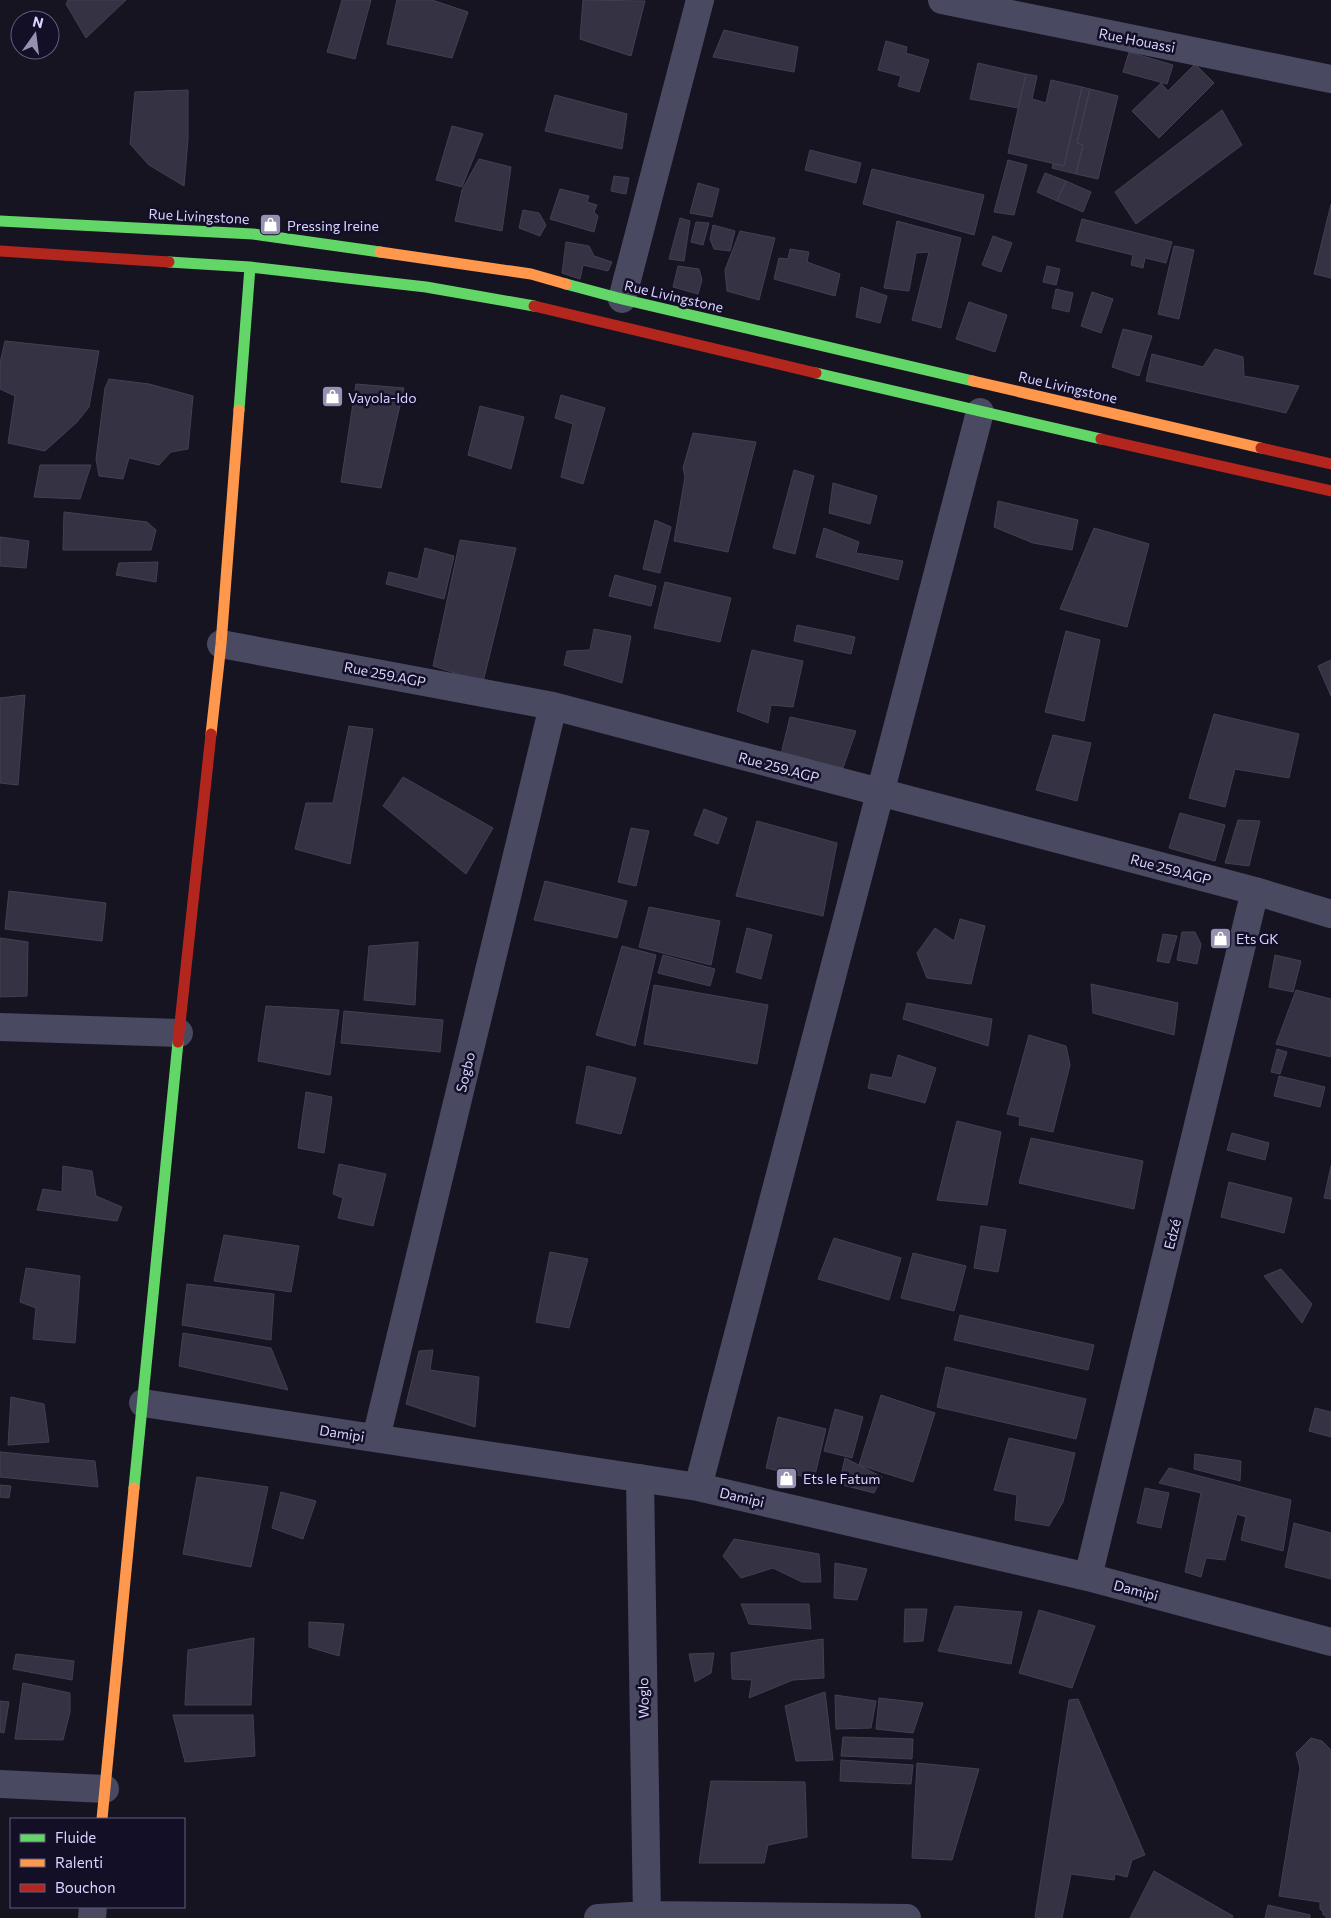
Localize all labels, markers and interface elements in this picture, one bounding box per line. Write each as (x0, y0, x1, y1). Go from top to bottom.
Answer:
north arrow (10, 10, 60, 60)
text: N (31, 12, 45, 31)
street label: Rue Houassi (1097, 24, 1177, 56)
street label: Rue Livingstone (148, 205, 250, 227)
shop icon: Pressing Ireine (259, 213, 283, 237)
place label: Pressing Ireine (287, 217, 379, 234)
street label: Rue Livingstone (623, 276, 725, 316)
street label: Rue Livingstone (1017, 367, 1119, 407)
shop icon: Vayola-Ido (320, 385, 344, 409)
place label: Vayola-Ido (348, 389, 417, 406)
street label: Rue 259.AGP (343, 658, 427, 690)
street label: Rue 259.AGP (737, 748, 821, 786)
street label: Rue 259.AGP (1129, 850, 1213, 888)
shop icon: Ets GK (1208, 926, 1232, 950)
place label: Ets GK (1236, 930, 1279, 947)
street label: Sogbo (452, 1050, 478, 1094)
street label: Edzé (1160, 1217, 1184, 1251)
street label: Damipi (318, 1421, 366, 1445)
shop icon: Ets le Fatum (775, 1466, 799, 1490)
place label: Ets le Fatum (803, 1470, 880, 1487)
street label: Damipi (718, 1484, 766, 1510)
street label: Damipi (1112, 1576, 1160, 1604)
street label: Woglo (634, 1677, 652, 1719)
legend (10, 1818, 185, 1908)
text: Fluide (55, 1828, 96, 1846)
text: Ralenti (55, 1853, 103, 1871)
text: Bouchon (55, 1878, 116, 1896)

